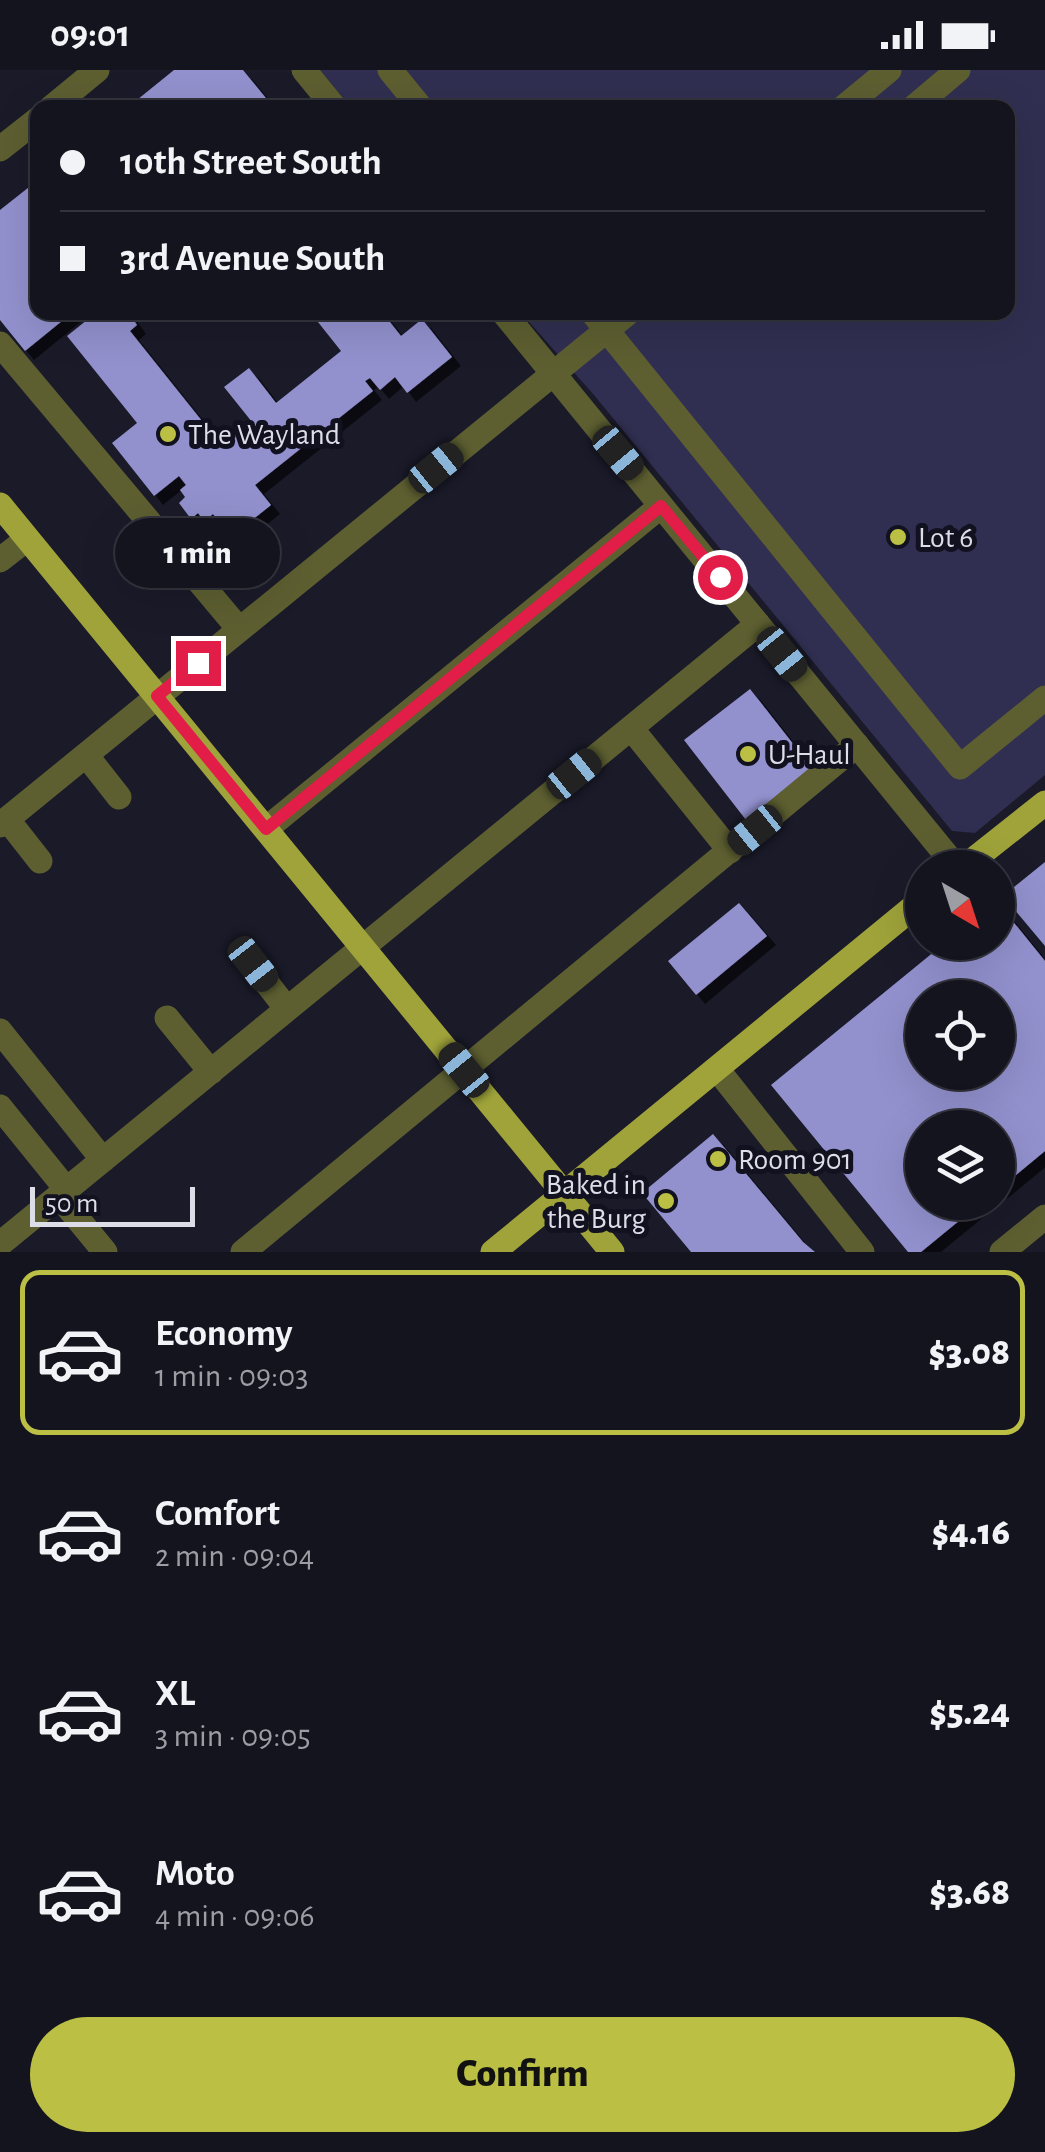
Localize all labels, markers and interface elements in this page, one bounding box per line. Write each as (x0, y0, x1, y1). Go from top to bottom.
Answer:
text: 09:01 (50, 16, 130, 54)
text: 10th Street South (120, 144, 382, 182)
text: 3rd Avenue South (120, 240, 385, 278)
place label: The Wayland (188, 420, 340, 450)
car (587, 420, 649, 486)
marker: The Wayland (157, 423, 179, 445)
car (403, 437, 469, 499)
callout: 1 min (116, 518, 280, 588)
place label: Lot 6 (918, 523, 973, 553)
marker: Lot 6 (887, 526, 909, 548)
text: 1 min (163, 537, 232, 569)
route start (698, 555, 743, 600)
car (751, 621, 813, 687)
route end (176, 641, 221, 686)
place label: U-Haul (768, 740, 851, 770)
car (541, 743, 607, 805)
marker: U-Haul (737, 743, 759, 765)
car (722, 799, 788, 861)
north arrow (905, 850, 1015, 960)
map controls (905, 850, 1015, 1220)
car (223, 931, 283, 997)
button: locate (905, 980, 1015, 1090)
car (433, 1037, 495, 1103)
button: layers (905, 1110, 1015, 1220)
place label: Room 901 (738, 1145, 852, 1175)
marker: Room 901 (707, 1148, 729, 1170)
place label: Baked in the Burg (546, 1170, 646, 1234)
scale bar (30, 1182, 195, 1226)
text: 50 m (45, 1190, 99, 1218)
marker: Baked in the Burg (655, 1190, 677, 1212)
icon: car (35, 1308, 125, 1398)
text: Economy (155, 1315, 293, 1353)
text: $3.08 (928, 1334, 1010, 1372)
text: 1 min · 09:03 (155, 1360, 308, 1392)
icon: car (35, 1488, 125, 1578)
text: Comfort (155, 1495, 280, 1533)
text: $4.16 (932, 1514, 1010, 1552)
text: 2 min · 09:04 (155, 1540, 314, 1572)
icon: car (35, 1668, 125, 1758)
text: XL (155, 1675, 195, 1713)
text: $5.24 (930, 1694, 1010, 1732)
text: 3 min · 09:05 (155, 1720, 311, 1752)
icon: car (35, 1848, 125, 1938)
text: Moto (155, 1855, 235, 1893)
text: $3.68 (930, 1874, 1010, 1912)
text: 4 min · 09:06 (155, 1900, 315, 1932)
button: Confirm (30, 2017, 1015, 2132)

